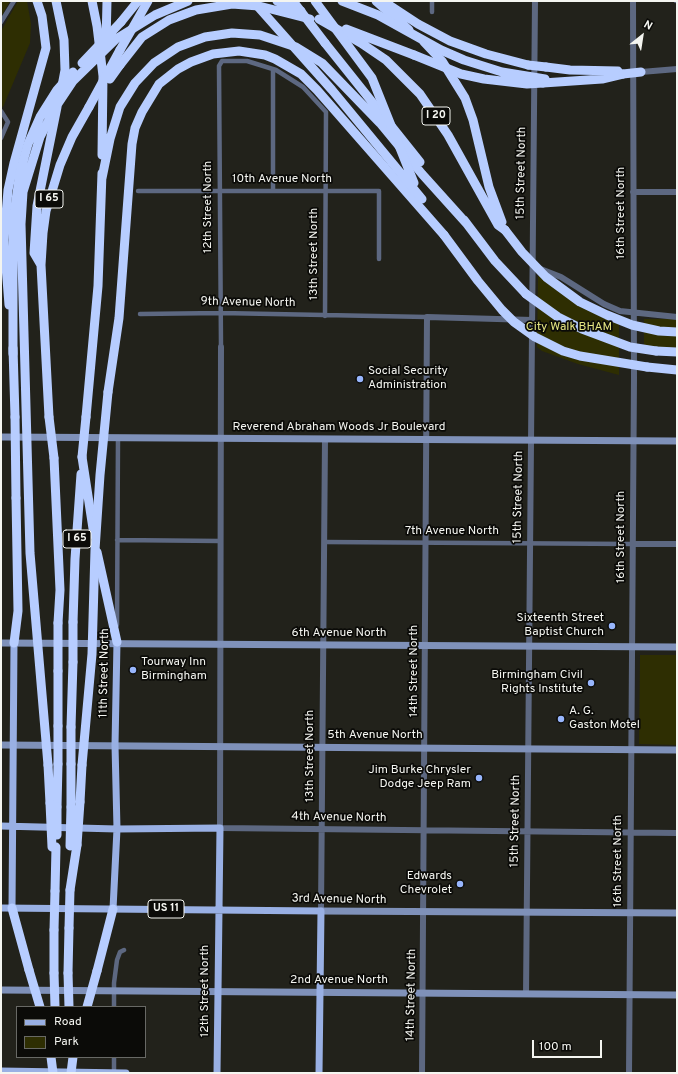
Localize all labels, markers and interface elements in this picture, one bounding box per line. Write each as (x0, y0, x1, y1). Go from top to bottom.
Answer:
north arrow (622, 16, 662, 56)
text: N (641, 18, 655, 34)
road number: I 20 (422, 107, 450, 125)
street label: 15th Street North (514, 127, 530, 219)
street label: 12th Street North (202, 161, 216, 253)
street label: 16th Street North (615, 167, 629, 259)
street label: 10th Avenue North (232, 173, 332, 187)
road number: I 65 (35, 190, 63, 208)
street label: 13th Street North (308, 208, 322, 300)
street label: 9th Avenue North (200, 295, 296, 311)
park label: City Walk BHAM (526, 321, 612, 335)
place label: Social Security Administration (368, 365, 448, 393)
marker: Social Security Administration (355, 374, 365, 384)
street label: Reverend Abraham Woods Jr Boulevard (233, 421, 445, 435)
street label: 15th Street North (511, 451, 527, 543)
street label: 16th Street North (615, 491, 629, 583)
street label: 7th Avenue North (405, 525, 499, 539)
road number: I 65 (63, 530, 91, 548)
place label: Sixteenth Street Baptist Church (517, 612, 604, 640)
marker: Sixteenth Street Baptist Church (607, 621, 617, 631)
street label: 14th Street North (408, 625, 422, 717)
street label: 6th Avenue North (291, 627, 387, 641)
street label: 11th Street North (97, 628, 113, 718)
place label: Tourway Inn Birmingham (141, 656, 207, 684)
marker: Tourway Inn Birmingham (128, 665, 138, 675)
place label: Birmingham Civil Rights Institute (491, 669, 583, 697)
marker: Birmingham Civil Rights Institute (586, 678, 596, 688)
place label: A. G. Gaston Motel (569, 705, 640, 733)
street label: 13th Street North (304, 710, 318, 802)
marker: A. G. Gaston Motel (556, 714, 566, 724)
street label: 5th Avenue North (327, 729, 423, 743)
place label: Jim Burke Chrysler Dodge Jeep Ram (368, 764, 471, 792)
marker: Jim Burke Chrysler Dodge Jeep Ram (474, 773, 484, 783)
street label: 15th Street North (508, 775, 524, 867)
street label: 4th Avenue North (291, 810, 387, 826)
street label: 16th Street North (612, 815, 626, 907)
place label: Edwards Chevrolet (400, 870, 452, 898)
marker: Edwards Chevrolet (455, 879, 465, 889)
street label: 3rd Avenue North (291, 892, 387, 908)
road number: US 11 (148, 900, 184, 918)
street label: 12th Street North (199, 945, 213, 1037)
street label: 14th Street North (404, 949, 420, 1041)
street label: 2nd Avenue North (290, 974, 388, 988)
legend (16, 1006, 146, 1058)
text: Road (54, 1014, 82, 1030)
scale bar (534, 1032, 604, 1058)
text: Park (54, 1034, 79, 1050)
text: 100 m (539, 1039, 572, 1055)

